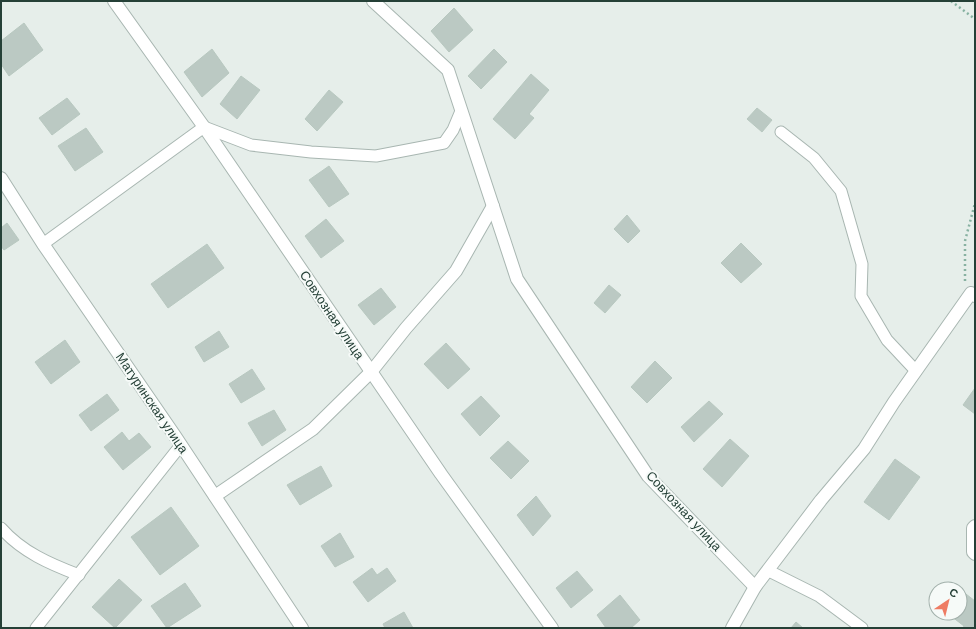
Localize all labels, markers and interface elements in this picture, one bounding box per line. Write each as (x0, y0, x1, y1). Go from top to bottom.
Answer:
street label: Совхозная улица (296, 267, 368, 363)
street label: Матуринская улица (112, 349, 192, 457)
street label: Совхозная улица (642, 467, 726, 555)
north arrow (928, 581, 968, 621)
text: С (946, 585, 961, 601)

